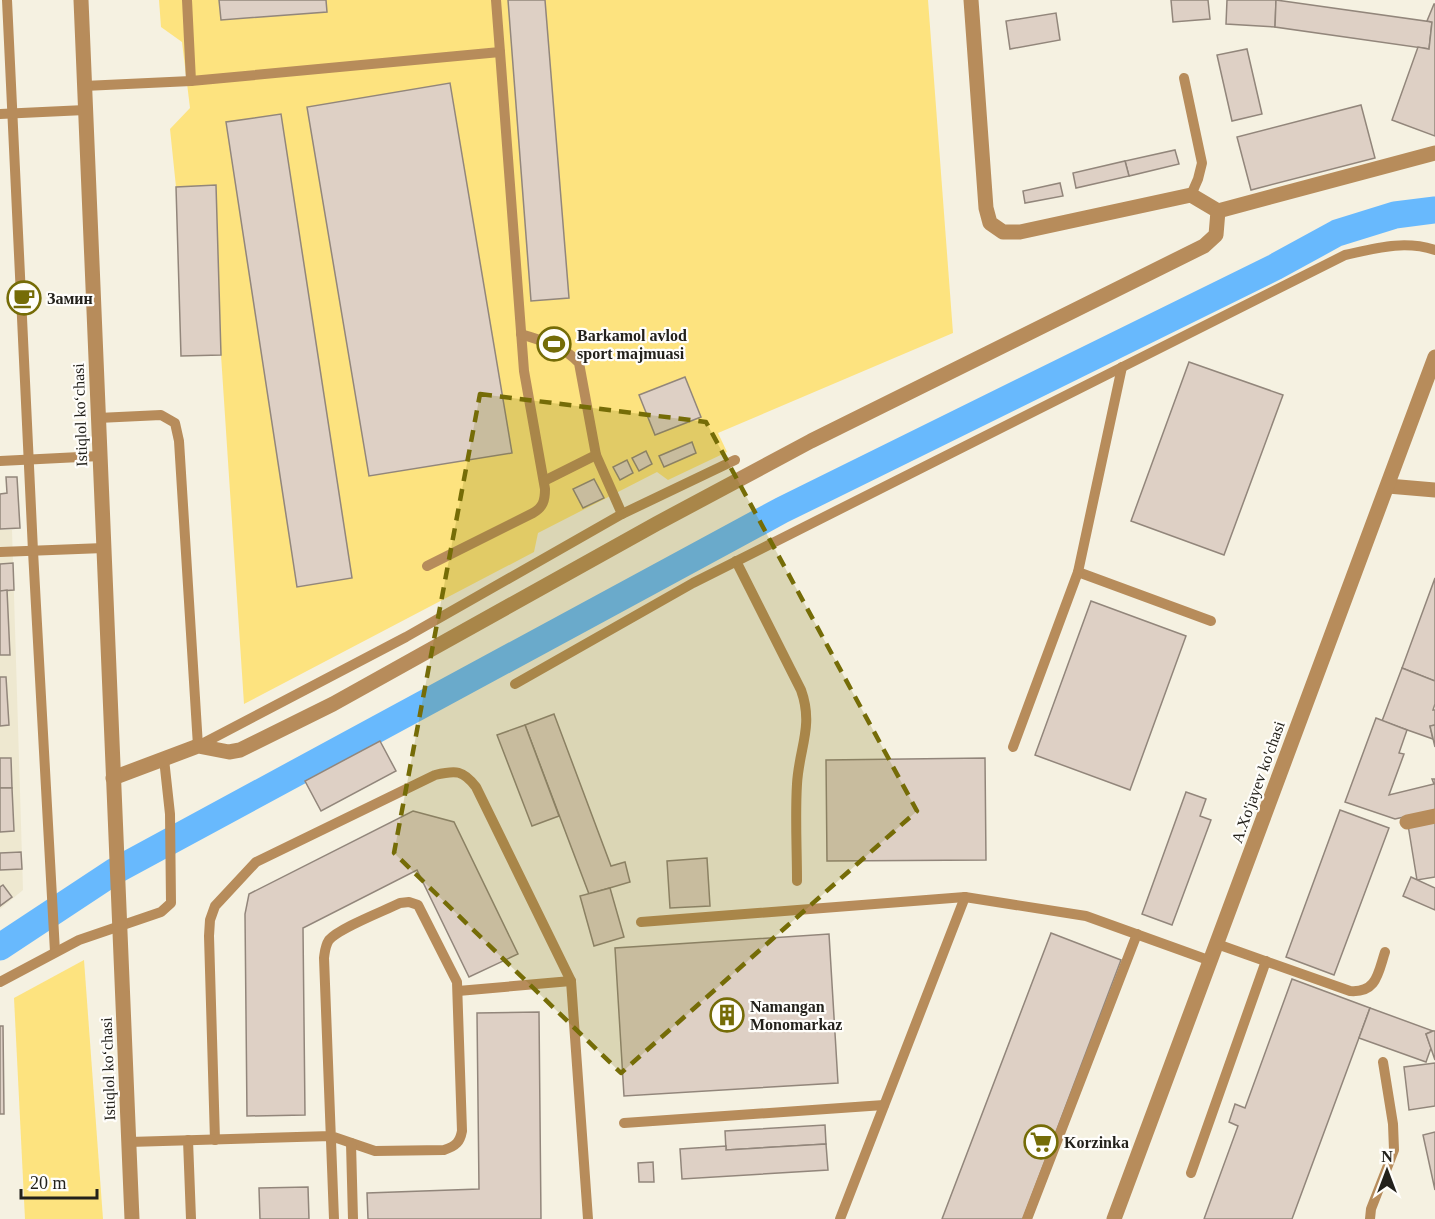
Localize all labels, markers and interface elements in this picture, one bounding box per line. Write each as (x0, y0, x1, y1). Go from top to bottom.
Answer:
cafe icon: Замин (6, 280, 42, 316)
place label: Замин (47, 290, 93, 307)
sports icon: Barkamol avlod sport majmuasi (536, 326, 572, 362)
place label: Barkamol avlod sport majmuasi (577, 327, 687, 363)
street label: Istiqlol koʻchasi (70, 362, 91, 467)
street label: A.Xo'jayev ko'chasi (1228, 718, 1289, 846)
building icon: Namangan Monomarkaz (709, 997, 745, 1033)
place label: Namangan Monomarkaz (750, 998, 842, 1033)
street label: Istiqlol koʻchasi (98, 1016, 119, 1121)
supermarket icon: Korzinka (1023, 1124, 1059, 1160)
place label: Korzinka (1064, 1134, 1129, 1151)
north arrow (1357, 1141, 1417, 1201)
text: N (1381, 1148, 1393, 1165)
scale bar (21, 1162, 98, 1200)
text: 20 m (30, 1173, 67, 1193)

